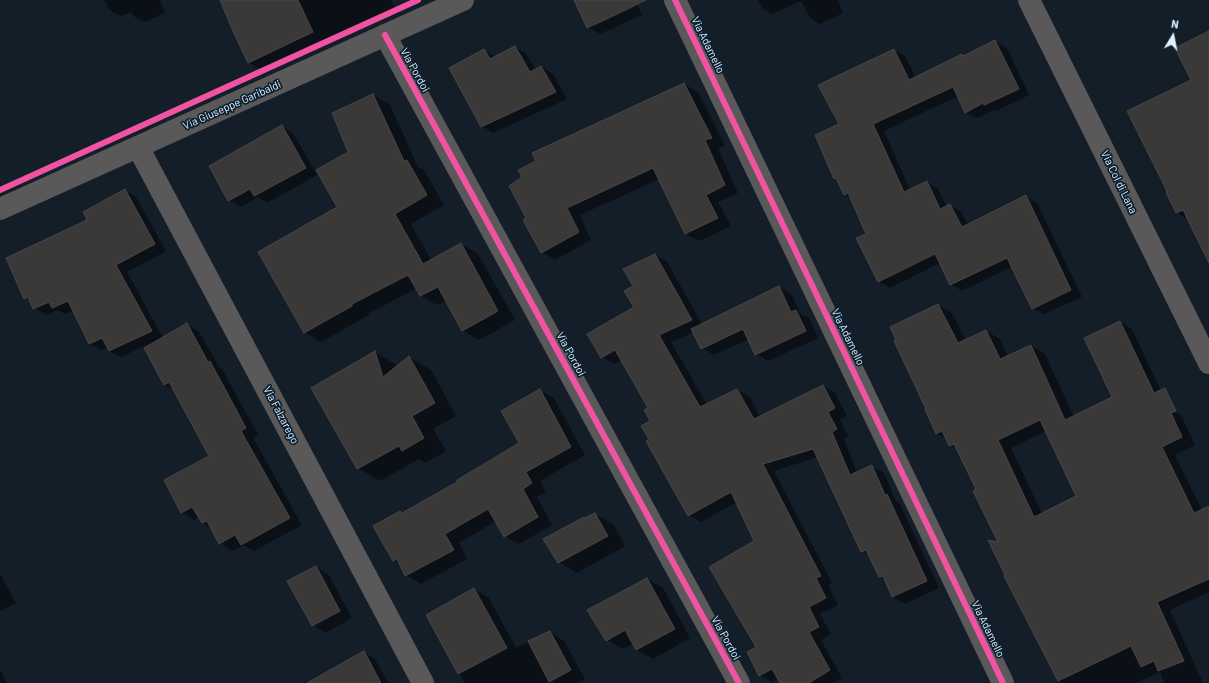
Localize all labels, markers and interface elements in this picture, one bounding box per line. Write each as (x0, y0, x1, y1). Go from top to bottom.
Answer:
street label: Via Adamello (689, 15, 727, 75)
north arrow (1153, 16, 1193, 56)
text: N (1170, 17, 1180, 31)
street label: Via Pordoi (398, 46, 432, 94)
street label: Via Giuseppe Garibaldi (181, 77, 283, 133)
street label: Via Col di Lana (1098, 148, 1140, 216)
street label: Via Adamello (829, 307, 867, 367)
street label: Via Pordoi (554, 330, 588, 378)
street label: Via Falzarego (260, 384, 302, 446)
street label: Via Adamello (969, 599, 1007, 659)
street label: Via Pordoi (709, 614, 743, 662)

